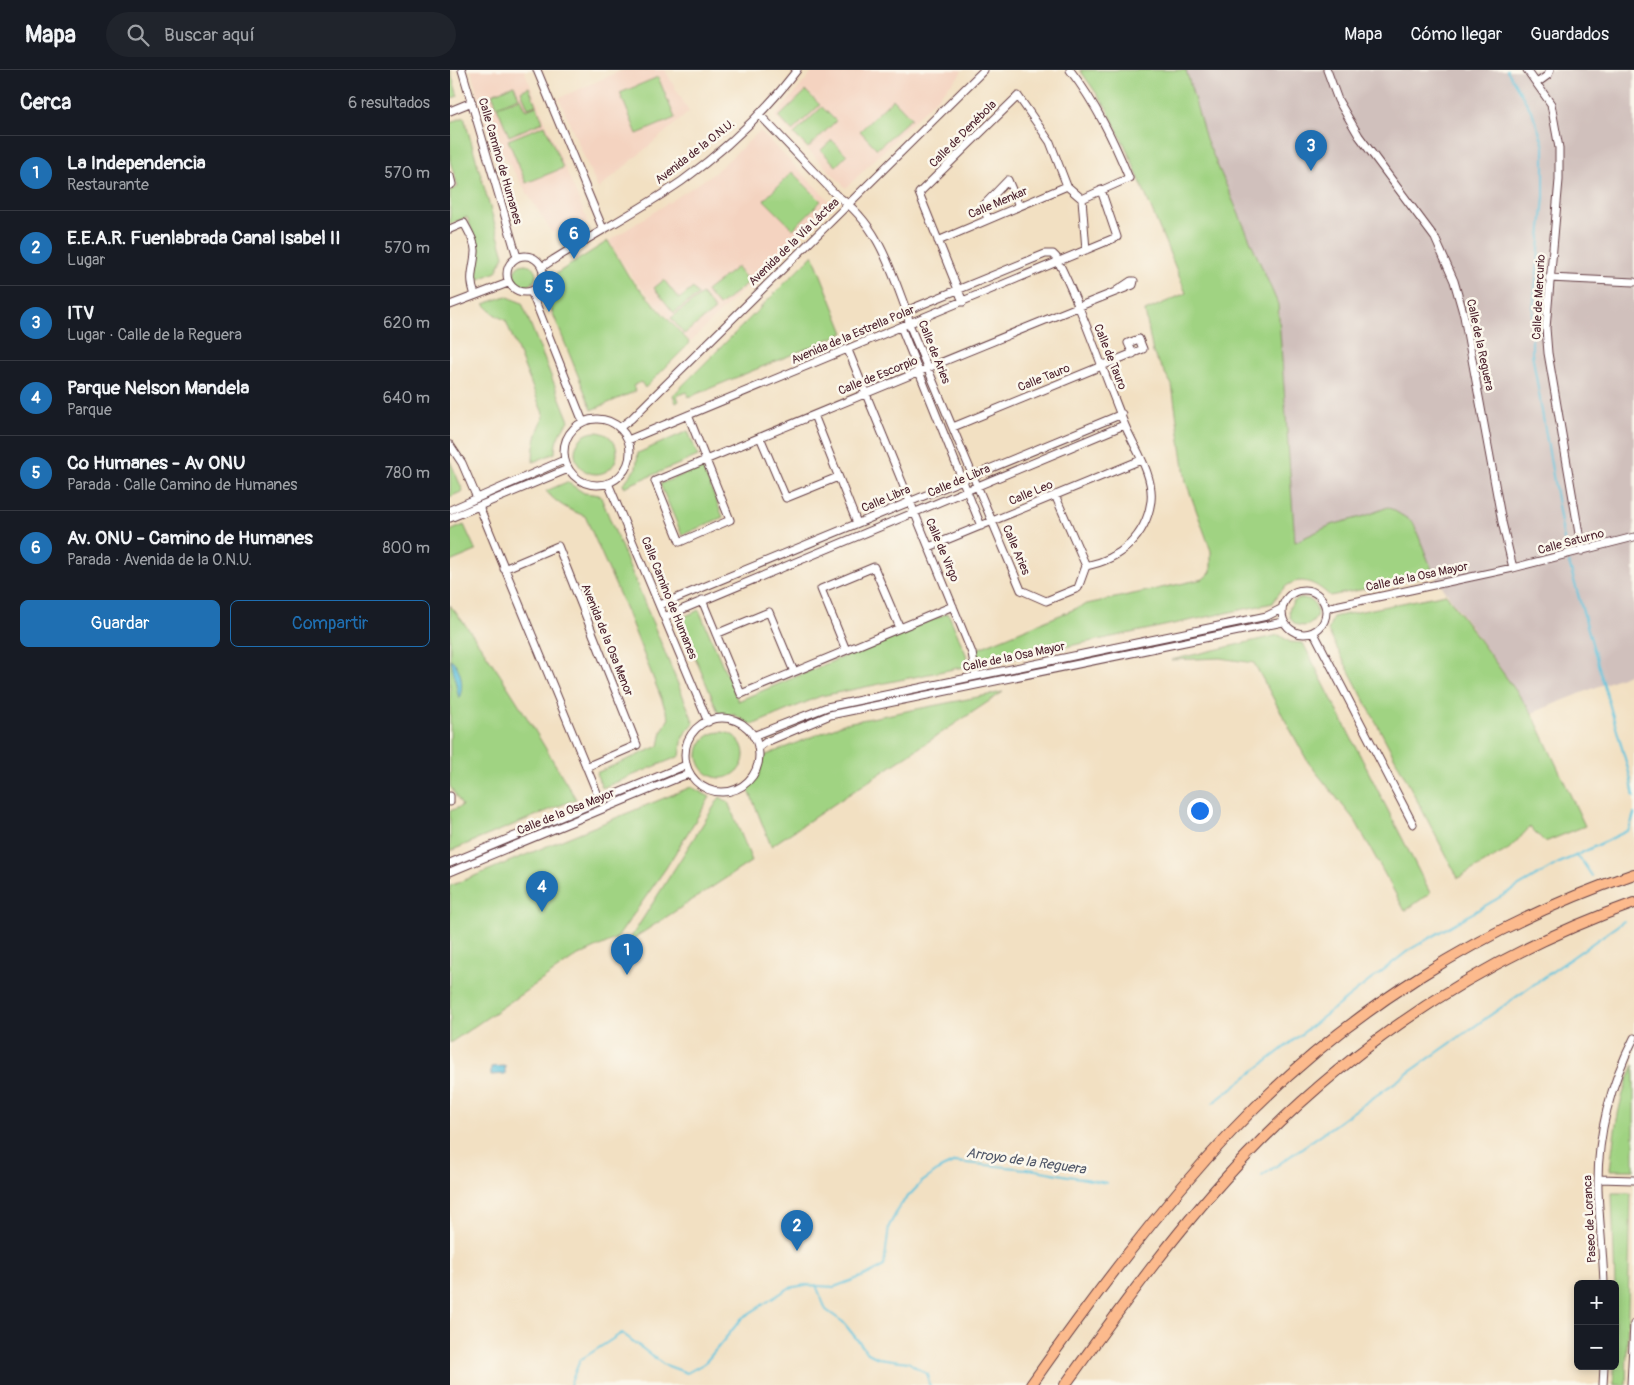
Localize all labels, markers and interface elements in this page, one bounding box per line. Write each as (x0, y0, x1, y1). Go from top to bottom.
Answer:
search box (106, 12, 456, 57)
text: Mapa (25, 20, 76, 49)
icon: search (124, 21, 152, 49)
text: Buscar aquí (164, 23, 255, 47)
text: Mapa (1344, 23, 1382, 46)
text: Cómo llegar (1410, 23, 1502, 46)
text: Guardados (1530, 23, 1609, 46)
text: Cerca (20, 89, 71, 116)
text: 6 resultados (348, 93, 430, 113)
street label: Calle Camino de Humanes (475, 96, 525, 226)
street label: Calle de Denébola (926, 97, 1000, 171)
street label: Avenida de la O.N.U. (652, 116, 738, 188)
pin: 3 (1295, 130, 1327, 171)
text: La Independencia (67, 151, 205, 175)
text: 1 (33, 163, 39, 183)
text: 570 m (384, 163, 430, 183)
text: Restaurante (67, 175, 149, 195)
street label: Calle Menkar (966, 183, 1031, 222)
street label: Avenida de la Vía Láctea (746, 195, 843, 289)
pin: 6 (558, 218, 590, 259)
text: E.E.A.R. Fuenlabrada Canal Isabel II (67, 226, 341, 250)
text: 2 (32, 238, 40, 258)
text: 570 m (384, 238, 430, 258)
text: Lugar (67, 250, 105, 270)
street label: Calle de Mercurio (1529, 253, 1549, 340)
pin: 5 (533, 271, 565, 312)
street label: Calle de la Reguera (1463, 298, 1497, 393)
text: ITV (67, 301, 94, 325)
street label: Avenida de la Estrella Polar (789, 302, 918, 368)
text: 3 (32, 313, 40, 333)
text: 620 m (383, 313, 430, 333)
street label: Calle de Aries (914, 318, 954, 387)
street label: Calle de Tauro (1090, 322, 1130, 393)
text: Lugar · Calle de la Reguera (67, 325, 242, 345)
street label: Calle de Escorpio (836, 353, 920, 399)
street label: Calle Tauro (1016, 361, 1073, 395)
text: Parque Nelson Mandela (67, 376, 249, 400)
text: 4 (31, 388, 41, 408)
text: 640 m (383, 388, 430, 408)
text: Parque (67, 400, 112, 420)
text: Cº Humanes - Av ONU (67, 451, 246, 475)
street label: Calle de Libra (926, 461, 993, 501)
text: 5 (32, 463, 40, 483)
text: 780 m (385, 463, 430, 483)
text: Parada · Calle Camino de Humanes (67, 475, 297, 495)
street label: Calle Leo (1007, 477, 1056, 509)
street label: Calle Libra (859, 482, 913, 516)
street label: Calle de Virgo (922, 516, 962, 585)
street label: Calle Aries (999, 523, 1033, 578)
text: Av. ONU - Camino de Humanes (67, 526, 313, 550)
street label: Calle Saturno (1536, 526, 1606, 558)
street label: Calle Camino de Humanes (638, 535, 701, 662)
text: 6 (31, 538, 41, 558)
text: 800 m (382, 538, 430, 558)
text: Parada · Avenida de la O.N.U. (67, 550, 252, 570)
street label: Calle de la Osa Mayor (1365, 559, 1470, 595)
street label: Avenida de la Osa Menor (578, 582, 637, 699)
button: Guardar (20, 600, 220, 647)
button: Compartir (230, 600, 430, 647)
street label: Calle de la Osa Mayor (962, 639, 1067, 675)
street label: Calle de la Osa Mayor (515, 785, 618, 838)
your location (1187, 798, 1213, 824)
pin: 4 (526, 871, 558, 912)
pin: 1 (611, 934, 643, 975)
water label: Arroyo de la Reguera (965, 1144, 1088, 1178)
street label: Paseo de Loranca (1580, 1174, 1600, 1263)
pin: 2 (781, 1210, 813, 1251)
map controls (1574, 1280, 1619, 1370)
button: + (1574, 1280, 1619, 1325)
button: − (1574, 1325, 1619, 1370)

